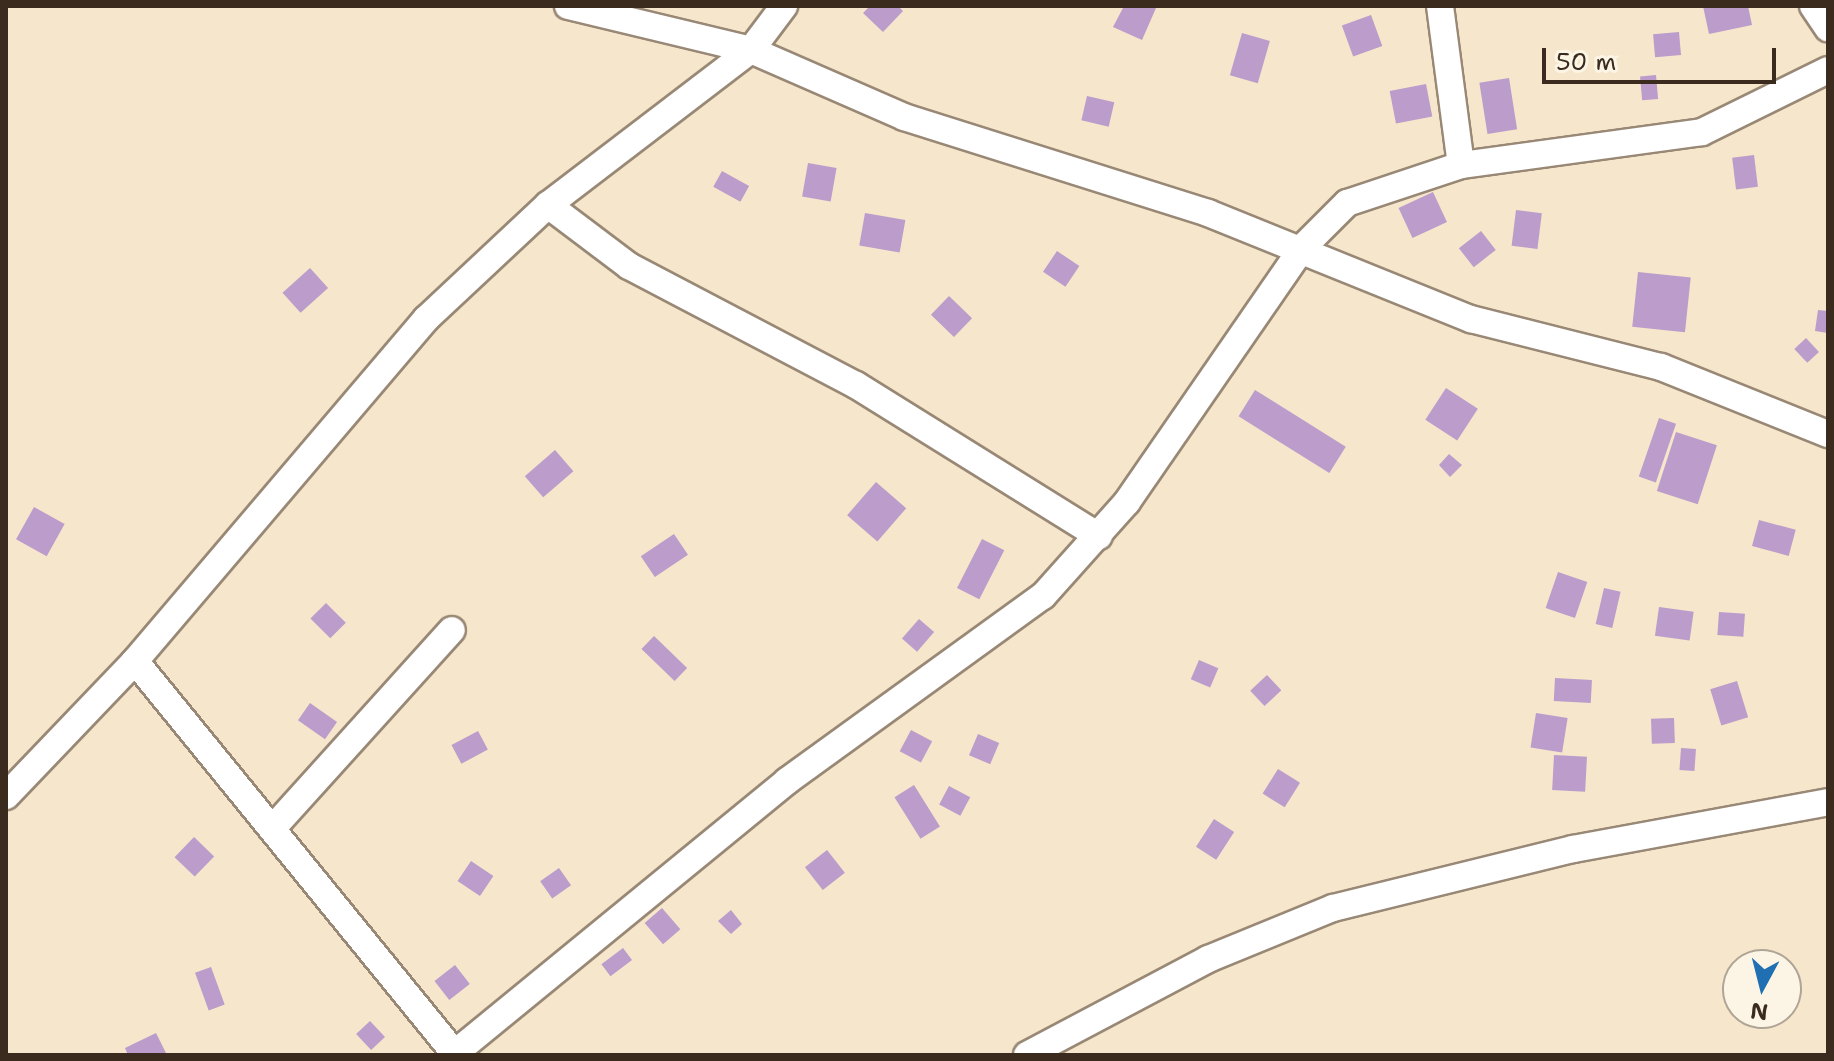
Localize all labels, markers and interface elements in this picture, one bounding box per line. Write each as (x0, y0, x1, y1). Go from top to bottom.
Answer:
scale bar (1546, 32, 1780, 82)
text: 50 m (1556, 46, 1616, 78)
north arrow (1722, 949, 1802, 1029)
text: N (1749, 996, 1770, 1027)

